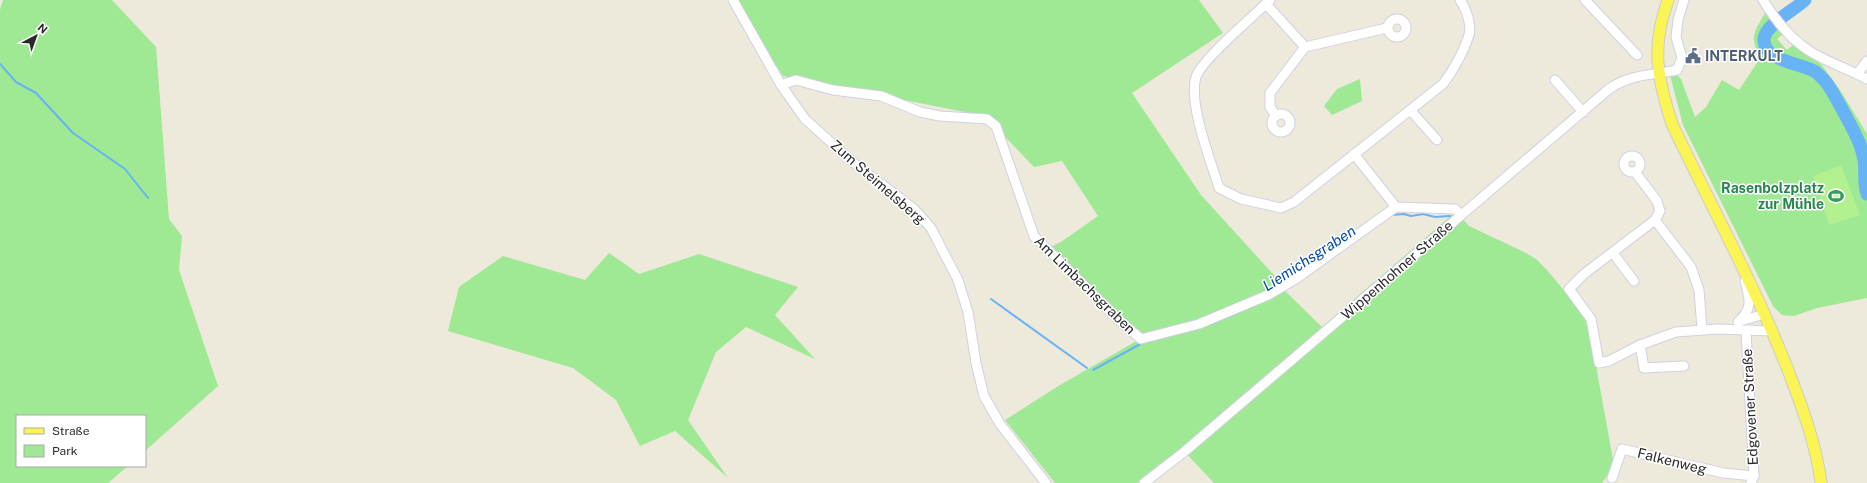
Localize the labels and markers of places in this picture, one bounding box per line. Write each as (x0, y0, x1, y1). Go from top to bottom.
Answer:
public building icon: INTERKULT (1684, 47, 1702, 65)
place label: INTERKULT (1705, 48, 1783, 64)
place label: Rasenbolzplatz zur Mühle (1721, 180, 1824, 212)
sports icon: Rasenbolzplatz zur Mühle (1827, 187, 1845, 205)

